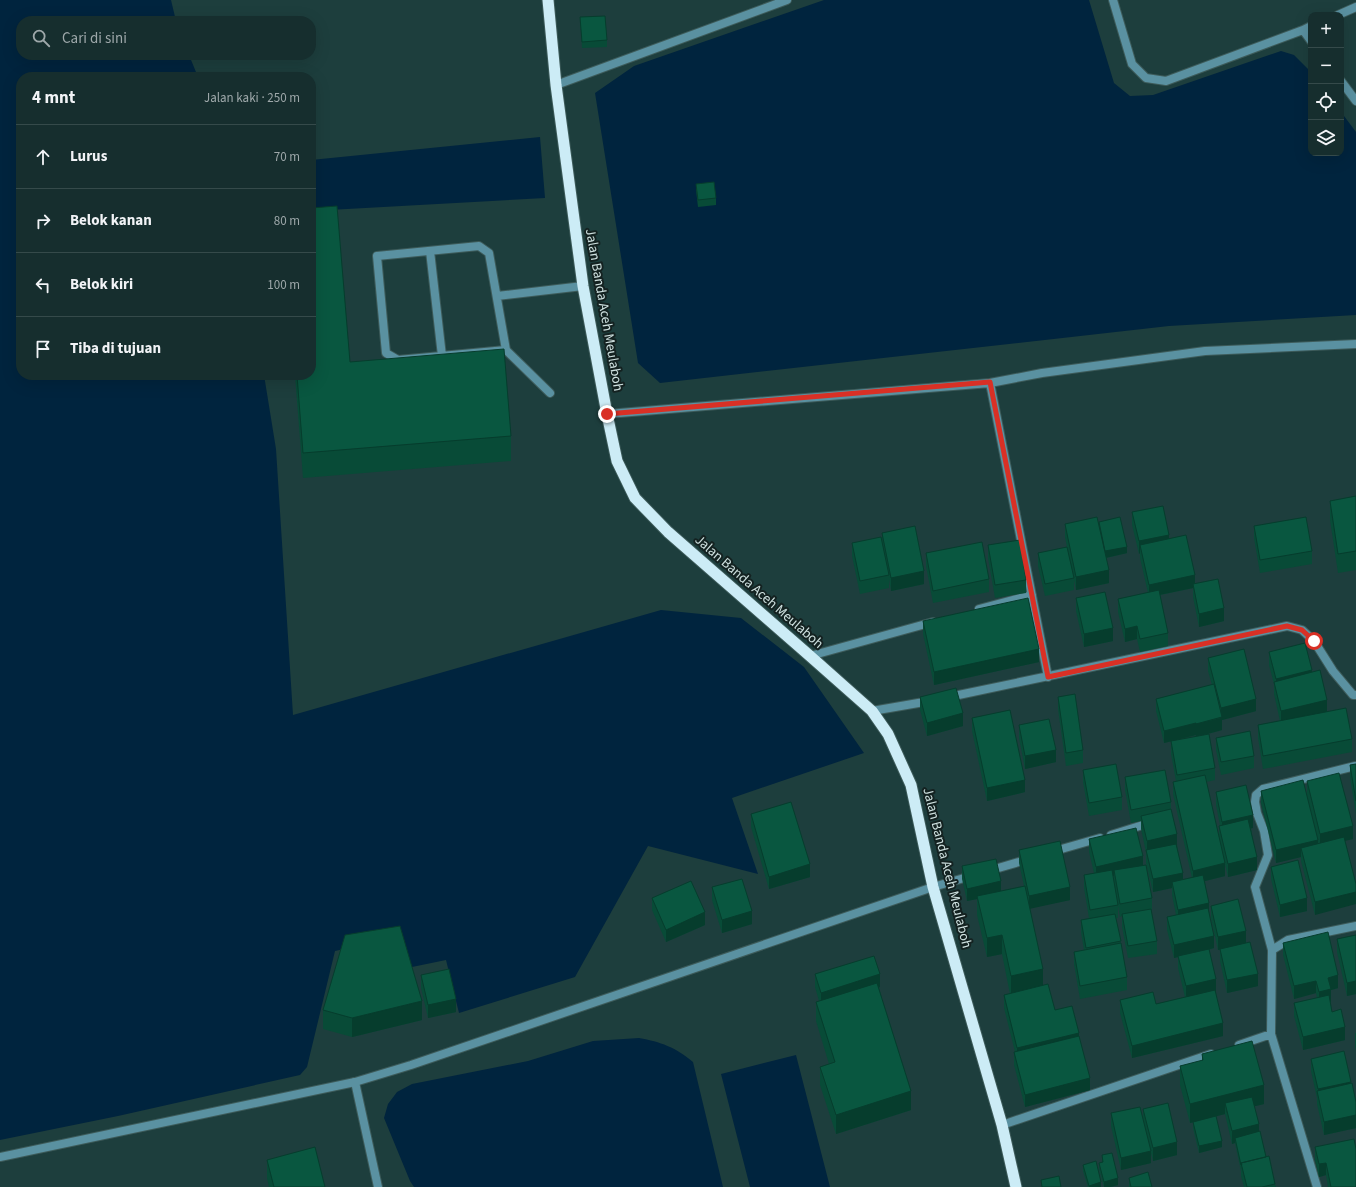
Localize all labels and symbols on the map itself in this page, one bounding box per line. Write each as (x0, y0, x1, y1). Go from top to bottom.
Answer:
street label: Jalan Banda Aceh Meulaboh (580, 227, 628, 393)
route end (598, 405, 616, 423)
street label: Jalan Banda Aceh Meulaboh (690, 530, 828, 654)
route start (1305, 632, 1323, 650)
street label: Jalan Banda Aceh Meulaboh (917, 786, 977, 950)

